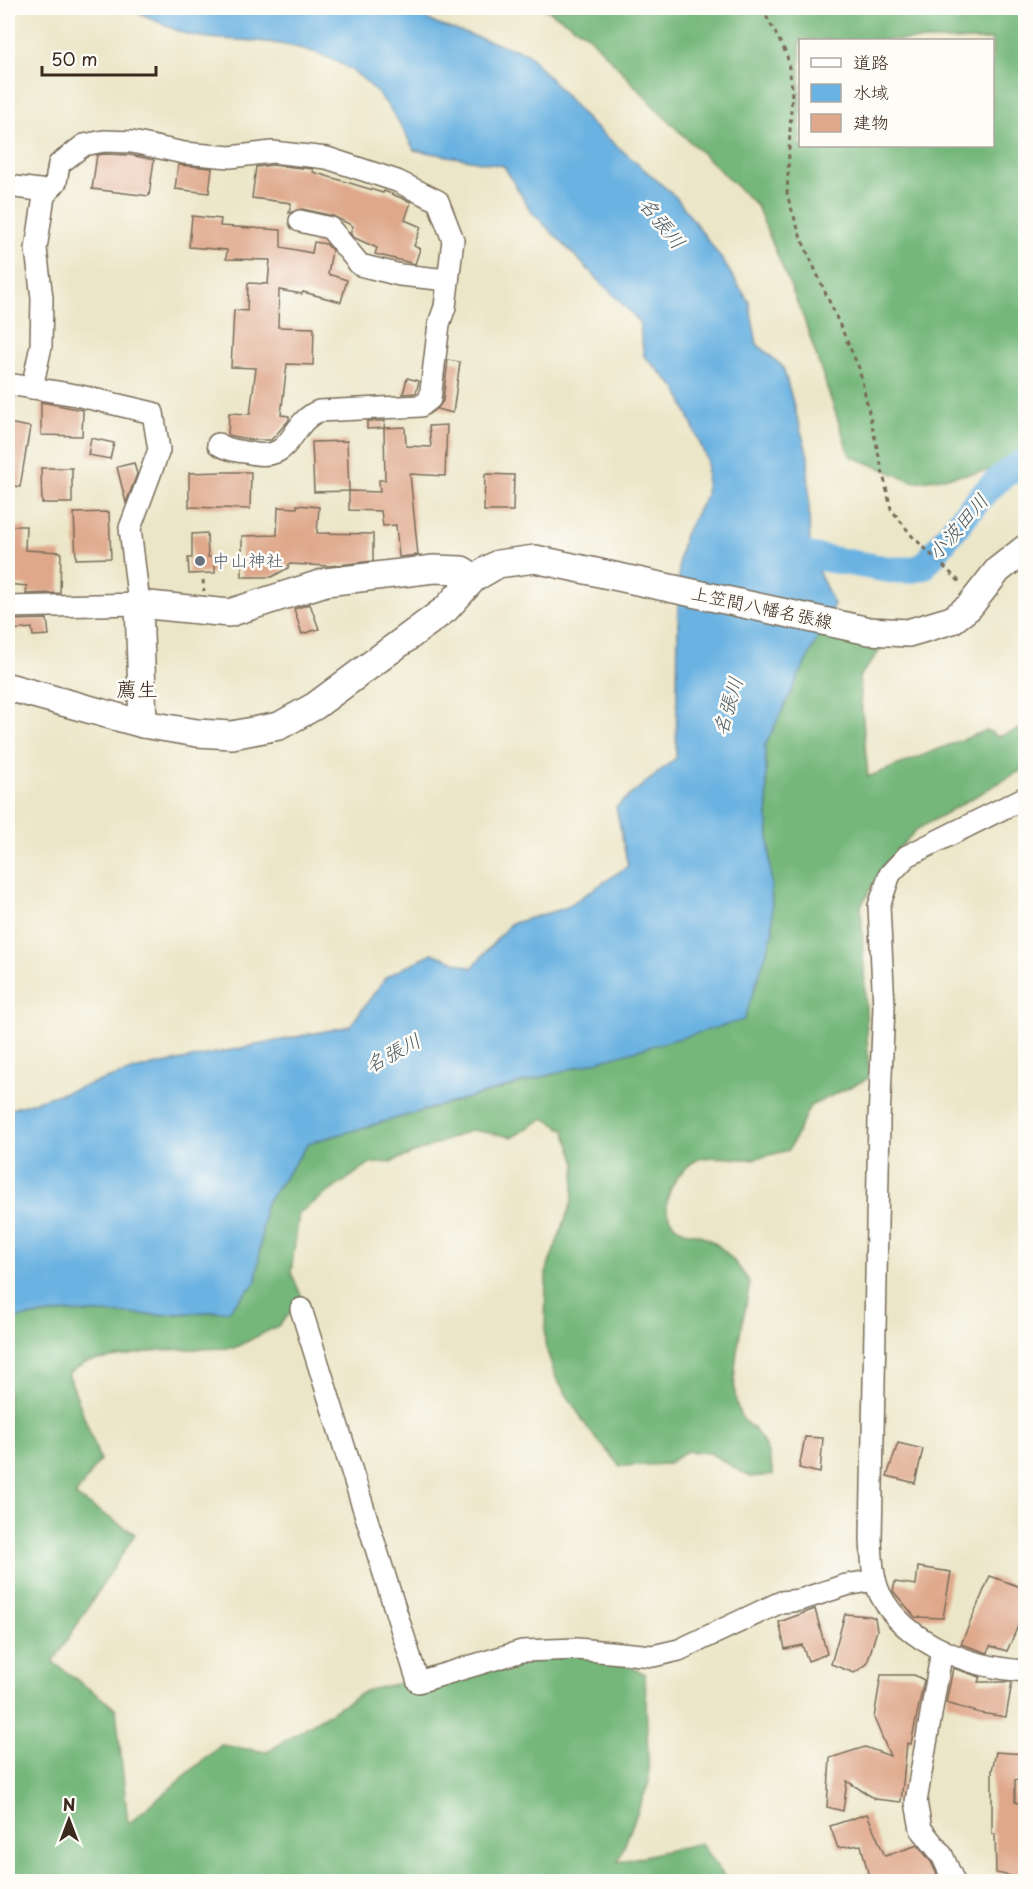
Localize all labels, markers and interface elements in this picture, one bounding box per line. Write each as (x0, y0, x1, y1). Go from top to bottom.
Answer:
scale bar (42, 39, 156, 77)
legend (799, 39, 994, 147)
text: 50 m (51, 45, 98, 72)
text: 道路 (853, 48, 889, 75)
text: 水域 (853, 78, 889, 105)
text: 建物 (853, 108, 889, 135)
water label: 名張川 (632, 190, 693, 255)
water label: 小波田川 (920, 486, 995, 566)
place label: 中山神社 (212, 546, 284, 573)
marker: 中山神社 (193, 554, 207, 568)
street label: 上笠間八幡名張線 (689, 578, 836, 635)
district label: 薦生 (116, 672, 158, 704)
water label: 名張川 (704, 673, 750, 739)
water label: 名張川 (359, 1025, 426, 1079)
north arrow (39, 1790, 99, 1850)
text: N (63, 1792, 75, 1816)

